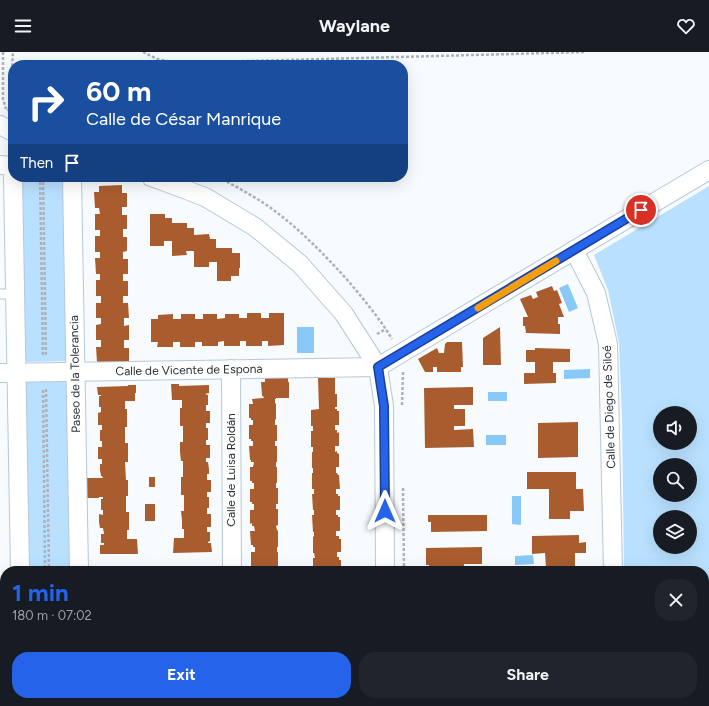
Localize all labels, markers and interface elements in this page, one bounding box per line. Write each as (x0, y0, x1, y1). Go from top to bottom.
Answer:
icon: menu (12, 15, 34, 37)
text: Waylane (319, 15, 390, 37)
icon: heart (675, 15, 697, 37)
text: 60 m (86, 74, 151, 108)
icon: right (20, 76, 72, 128)
text: Calle de César Manrique (86, 108, 281, 130)
icon: arrive (61, 152, 83, 174)
text: Then (20, 154, 53, 172)
pin (624, 193, 658, 227)
icon: arrive (630, 199, 652, 221)
street label: Paseo de la Tolerancia (67, 315, 83, 433)
street label: Calle de Diego de Siloé (600, 345, 618, 469)
street label: Calle de Vicente de Espona (115, 362, 263, 378)
map controls (653, 406, 697, 554)
button: sound (653, 406, 697, 450)
street label: Calle de Luisa Roldán (224, 413, 238, 527)
button: search (653, 458, 697, 502)
position arrow (364, 490, 406, 532)
button: layers (653, 510, 697, 554)
text: 1 min (12, 578, 69, 607)
button: close (655, 579, 697, 621)
text: 180 m · 07:02 (12, 608, 92, 623)
button: Exit (12, 652, 351, 698)
button: Share (359, 652, 697, 698)

